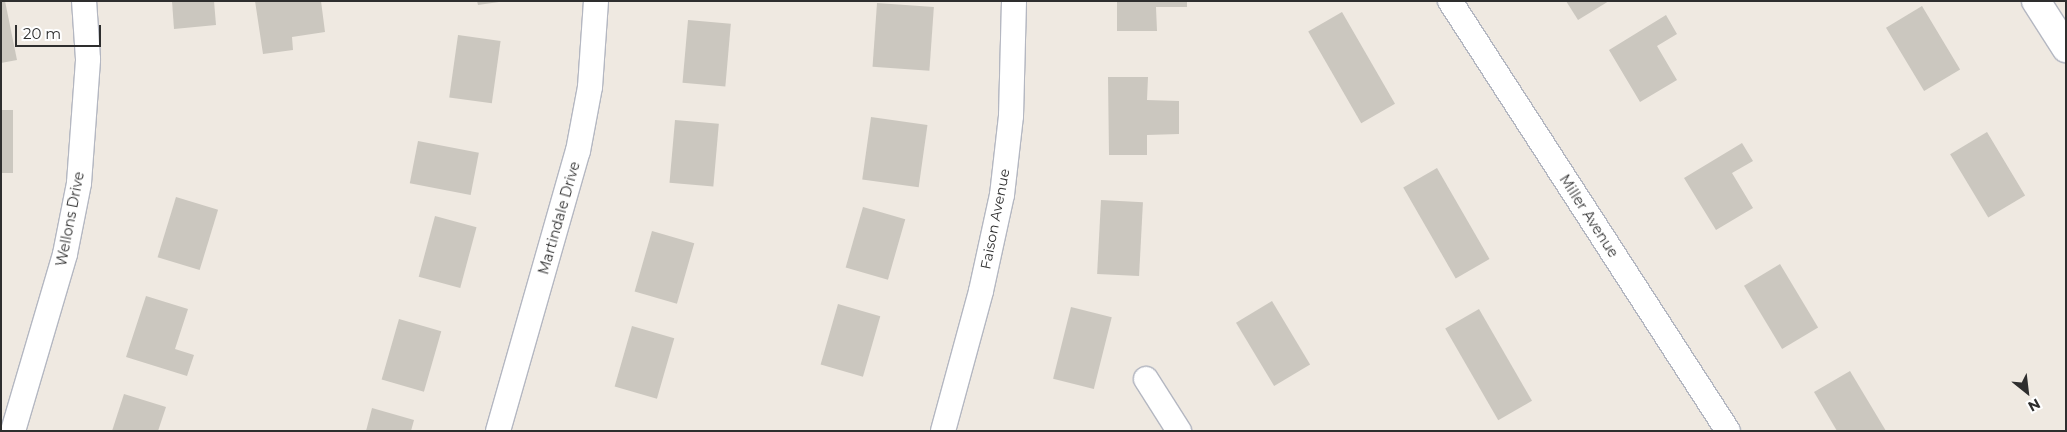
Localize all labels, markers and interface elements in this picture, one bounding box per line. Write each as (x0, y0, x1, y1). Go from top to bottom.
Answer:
scale bar (18, 15, 104, 47)
text: 20 m (23, 24, 61, 43)
street label: Martindale Drive (535, 160, 583, 276)
street label: Faison Avenue (977, 167, 1013, 271)
street label: Wellons Drive (53, 170, 87, 268)
street label: Miller Avenue (1556, 171, 1622, 261)
north arrow (2002, 367, 2052, 417)
text: N (2025, 395, 2044, 416)

